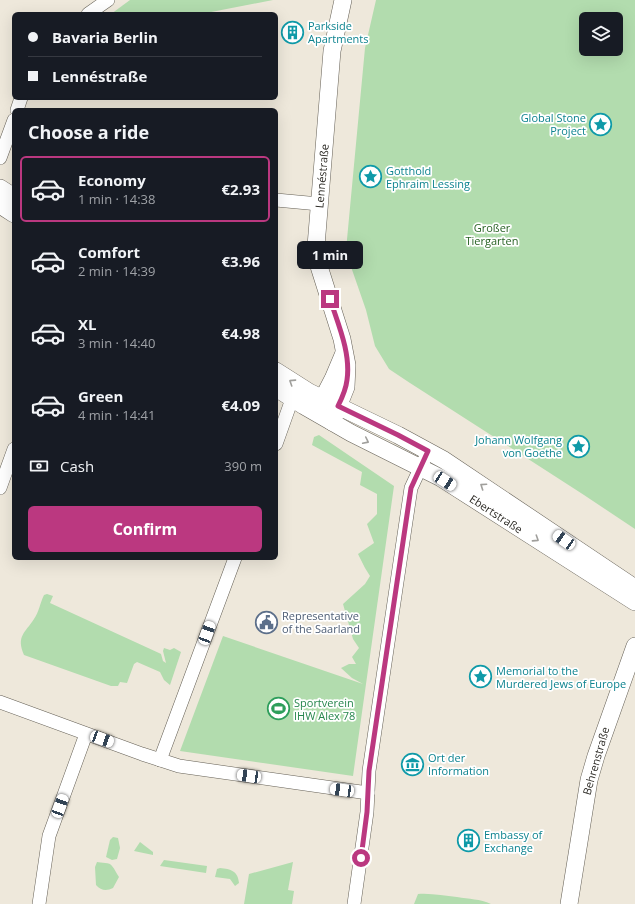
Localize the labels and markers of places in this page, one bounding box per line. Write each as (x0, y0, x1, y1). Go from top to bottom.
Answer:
place label: Parkside Apartments (308, 18, 368, 46)
building icon: Parkside Apartments (280, 19, 306, 45)
place label: Global Stone Project (521, 110, 586, 138)
place icon: Global Stone Project (588, 111, 614, 137)
place label: Gotthold Ephraim Lessing (386, 163, 470, 191)
place icon: Gotthold Ephraim Lessing (358, 164, 384, 190)
place label: Johann Wolfgang von Goethe (474, 432, 562, 460)
place icon: Johann Wolfgang von Goethe (565, 433, 591, 459)
place label: Representative of the Saarland (282, 608, 360, 636)
public building icon: Representative of the Saarland (254, 609, 280, 635)
place label: Memorial to the Murdered Jews of Europe (496, 663, 626, 691)
place icon: Memorial to the Murdered Jews of Europe (467, 664, 493, 690)
place label: Sportverein IHW Alex 78 (294, 695, 355, 723)
sports icon: Sportverein IHW Alex 78 (266, 696, 292, 722)
place label: Ort der Information (428, 750, 489, 778)
museum icon: Ort der Information (400, 751, 426, 777)
place label: Embassy of Exchange (484, 827, 544, 855)
building icon: Embassy of Exchange (455, 828, 481, 854)

